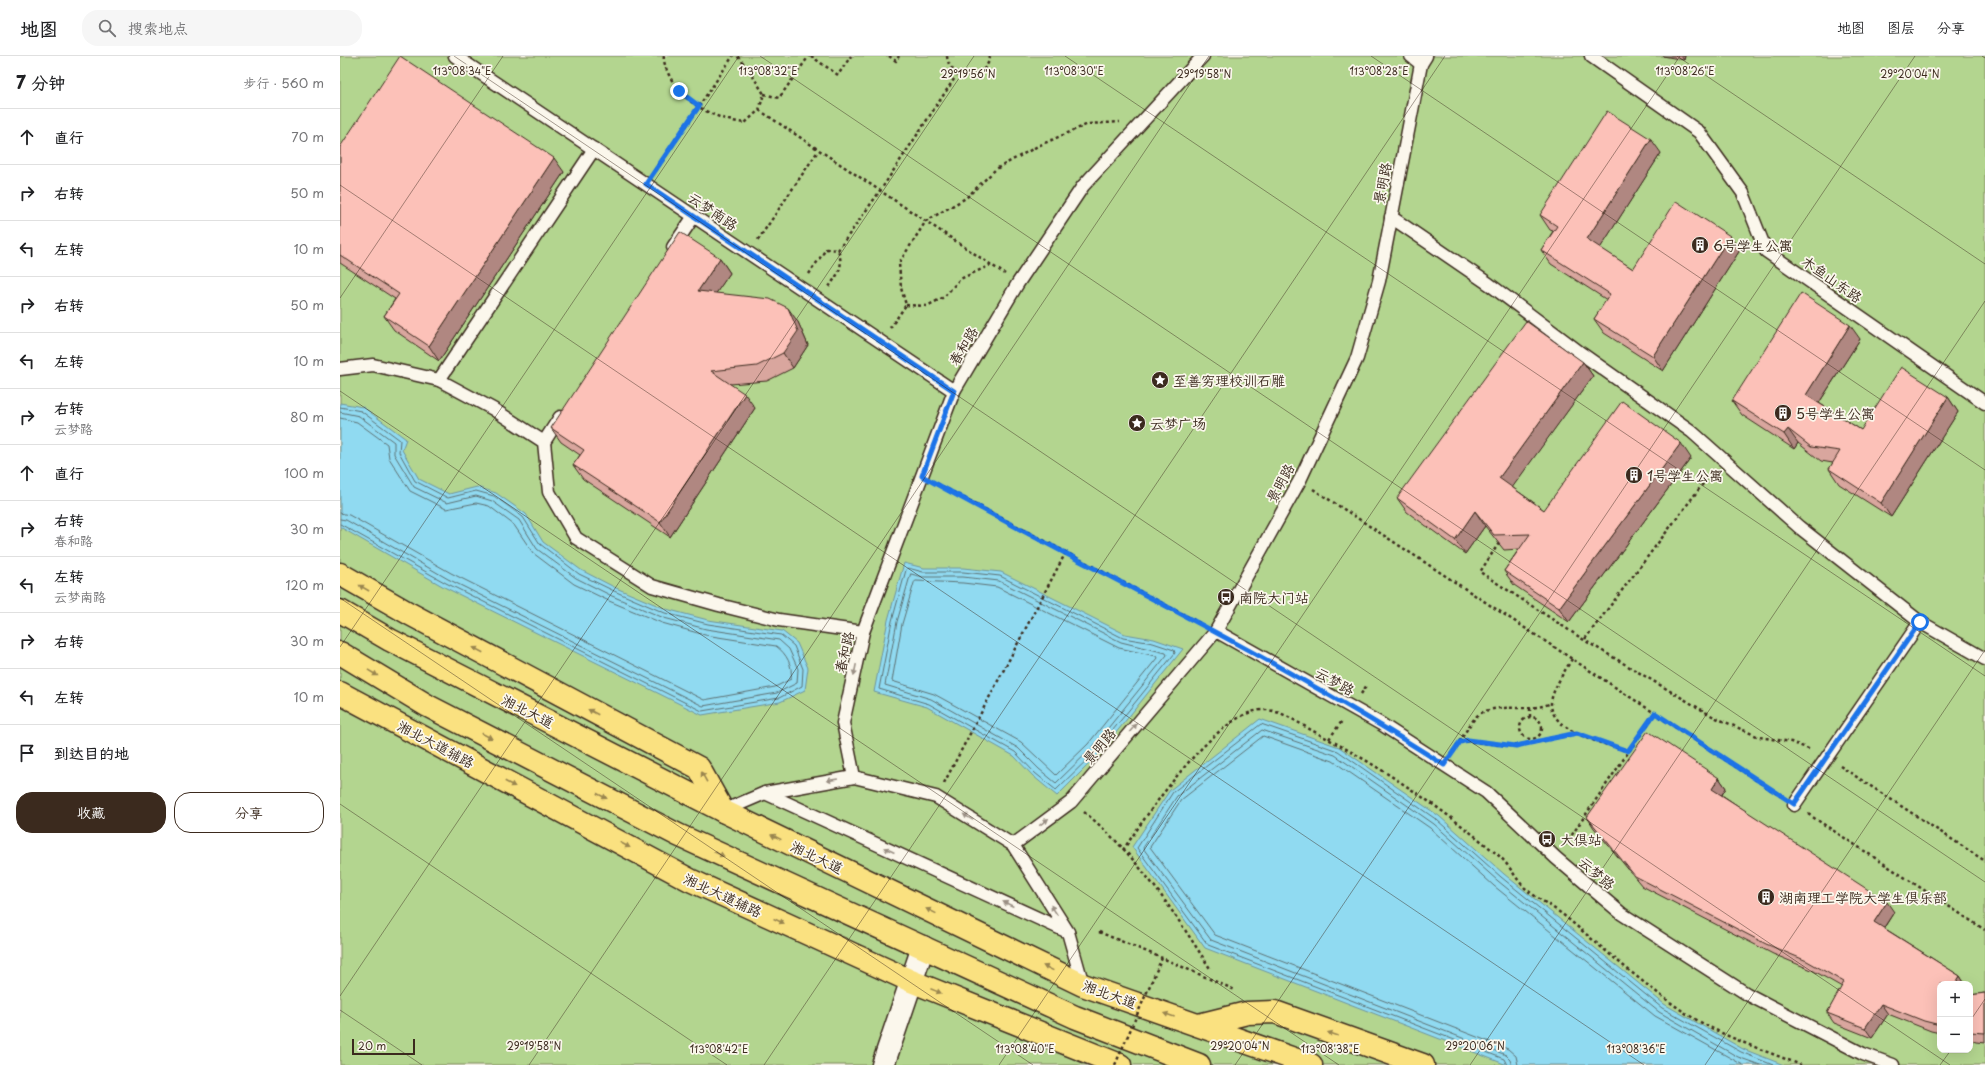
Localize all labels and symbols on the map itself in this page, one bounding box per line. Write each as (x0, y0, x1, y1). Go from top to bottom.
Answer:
text: 113°08'34"E (433, 63, 491, 78)
text: 113°08'32"E (739, 63, 797, 78)
text: 113°08'30"E (1044, 63, 1104, 78)
text: 113°08'28"E (1349, 63, 1409, 78)
text: 113°08'26"E (1655, 63, 1715, 78)
text: 29°19'56"N (940, 66, 996, 81)
text: 29°19'58"N (1177, 66, 1231, 81)
text: 29°20'04"N (1880, 66, 1940, 81)
route end (670, 82, 688, 100)
street label: 景明路 (1368, 160, 1396, 206)
street label: 云梦南路 (684, 187, 742, 235)
building icon: 6号学生公寓 (1690, 235, 1710, 255)
place label: 6号学生公寓 (1713, 235, 1793, 256)
street label: 木鱼山东路 (1797, 250, 1867, 308)
street label: 春和路 (943, 323, 983, 369)
place icon: 至善穷理校训石雕 (1150, 370, 1170, 390)
place label: 至善穷理校训石雕 (1173, 370, 1285, 391)
building icon: 5号学生公寓 (1773, 403, 1793, 423)
place label: 5号学生公寓 (1796, 403, 1875, 424)
place icon: 云梦广场 (1127, 413, 1147, 433)
place label: 云梦广场 (1150, 413, 1206, 434)
street label: 景明路 (1261, 460, 1299, 506)
building icon: 1号学生公寓 (1624, 465, 1644, 485)
place label: 1号学生公寓 (1647, 465, 1723, 486)
one-way arrow (358, 584, 370, 591)
bus stop icon: 南院大门站 (1216, 587, 1236, 607)
place label: 南院大门站 (1239, 587, 1309, 608)
route start (1911, 613, 1929, 631)
street label: 春和路 (829, 629, 859, 675)
one-way arrow (472, 647, 484, 654)
street label: 云梦路 (1312, 662, 1358, 700)
one-way arrow (851, 664, 857, 676)
one-way arrow (367, 669, 379, 676)
street label: 湘北大道 (498, 689, 558, 733)
one-way arrow (587, 708, 599, 715)
street label: 湘北大道辅路 (394, 715, 478, 773)
street label: 景明路 (1077, 723, 1121, 769)
one-way arrow (1129, 723, 1138, 733)
one-way arrow (481, 733, 493, 739)
one-way arrow (700, 771, 707, 783)
one-way arrow (826, 777, 838, 783)
one-way arrow (504, 781, 516, 787)
one-way arrow (597, 793, 608, 799)
one-way arrow (963, 813, 973, 821)
one-way arrow (1039, 818, 1050, 826)
bus stop icon: 大俱站 (1537, 829, 1557, 849)
place label: 大俱站 (1560, 829, 1602, 850)
one-way arrow (770, 834, 781, 840)
street label: 湘北大道 (787, 835, 847, 879)
one-way arrow (619, 842, 631, 849)
one-way arrow (883, 846, 895, 852)
one-way arrow (713, 851, 724, 857)
street label: 云梦路 (1574, 851, 1620, 895)
street label: 湘北大道辅路 (680, 868, 766, 922)
building icon: 湖南理工学院大学生俱乐部 (1756, 887, 1776, 907)
place label: 湖南理工学院大学生俱乐部 (1779, 887, 1947, 908)
one-way arrow (1002, 901, 1013, 907)
one-way arrow (1050, 905, 1058, 915)
one-way arrow (925, 908, 936, 914)
one-way arrow (774, 918, 785, 924)
one-way arrow (1042, 965, 1053, 971)
street label: 湘北大道 (1080, 975, 1140, 1013)
one-way arrow (931, 988, 943, 994)
one-way arrow (1162, 1011, 1174, 1017)
one-way arrow (1327, 1030, 1339, 1036)
scale bar (352, 1037, 415, 1056)
text: 29°19'58"N (507, 1038, 561, 1053)
text: 29°20'04"N (1210, 1038, 1270, 1053)
text: 29°20'06"N (1445, 1038, 1505, 1053)
text: 113°08'42"E (690, 1041, 748, 1056)
text: 113°08'40"E (995, 1041, 1055, 1056)
text: 113°08'38"E (1301, 1041, 1359, 1056)
text: 113°08'36"E (1606, 1041, 1666, 1056)

